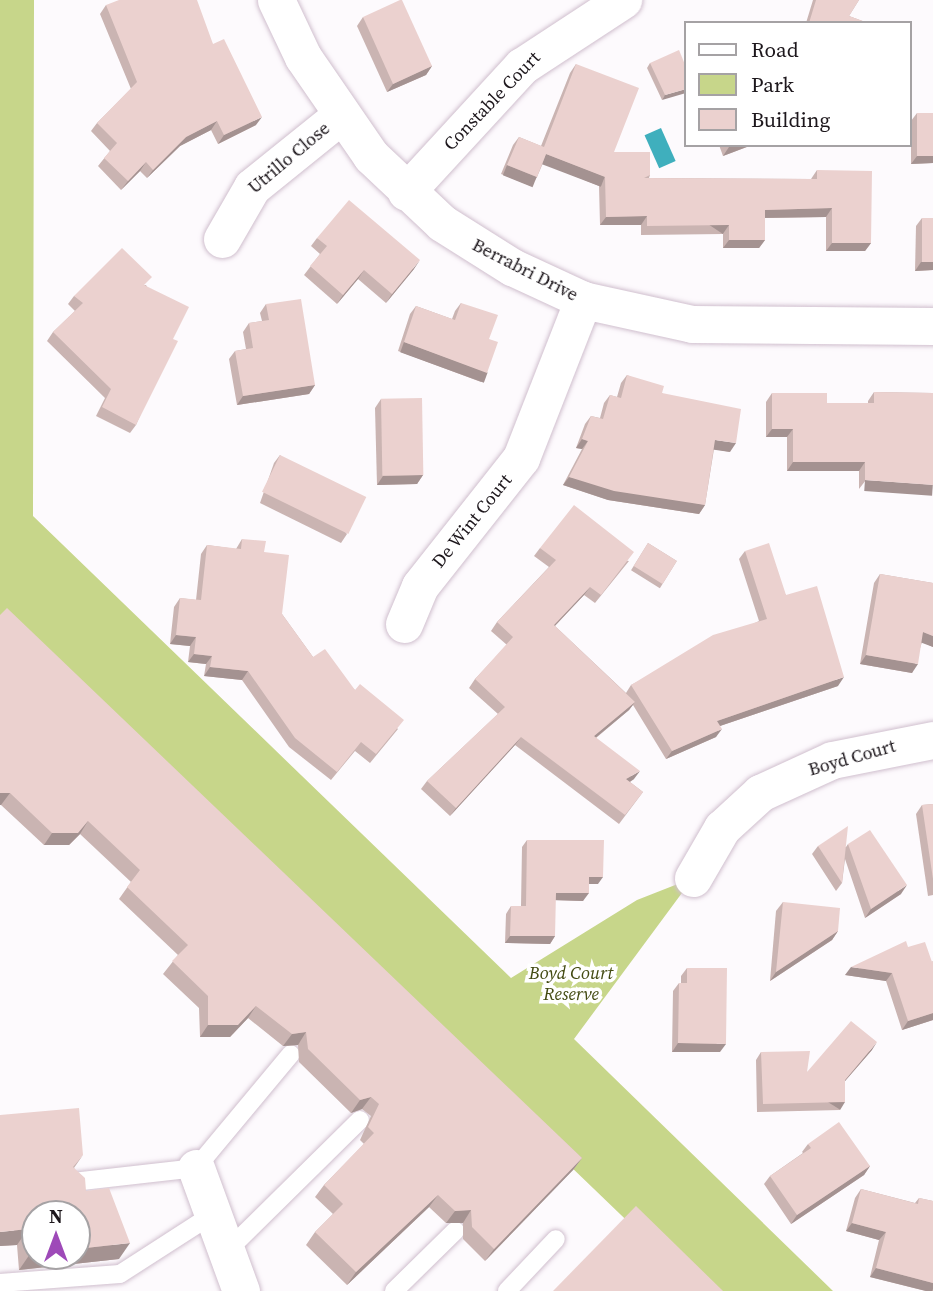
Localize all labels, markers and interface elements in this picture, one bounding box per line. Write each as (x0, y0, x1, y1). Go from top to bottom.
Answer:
legend (684, 21, 912, 147)
text: Road (751, 35, 799, 64)
street label: Constable Court (439, 47, 545, 155)
text: Park (751, 70, 794, 99)
text: Building (751, 105, 830, 134)
street label: Utrillo Close (244, 118, 334, 198)
street label: Berrabri Drive (469, 234, 581, 306)
street label: De Wint Court (428, 470, 516, 572)
street label: Boyd Court (806, 735, 898, 781)
park label: Boyd Court Reserve (529, 963, 613, 1006)
north arrow (21, 1200, 91, 1270)
text: N (49, 1203, 63, 1229)

